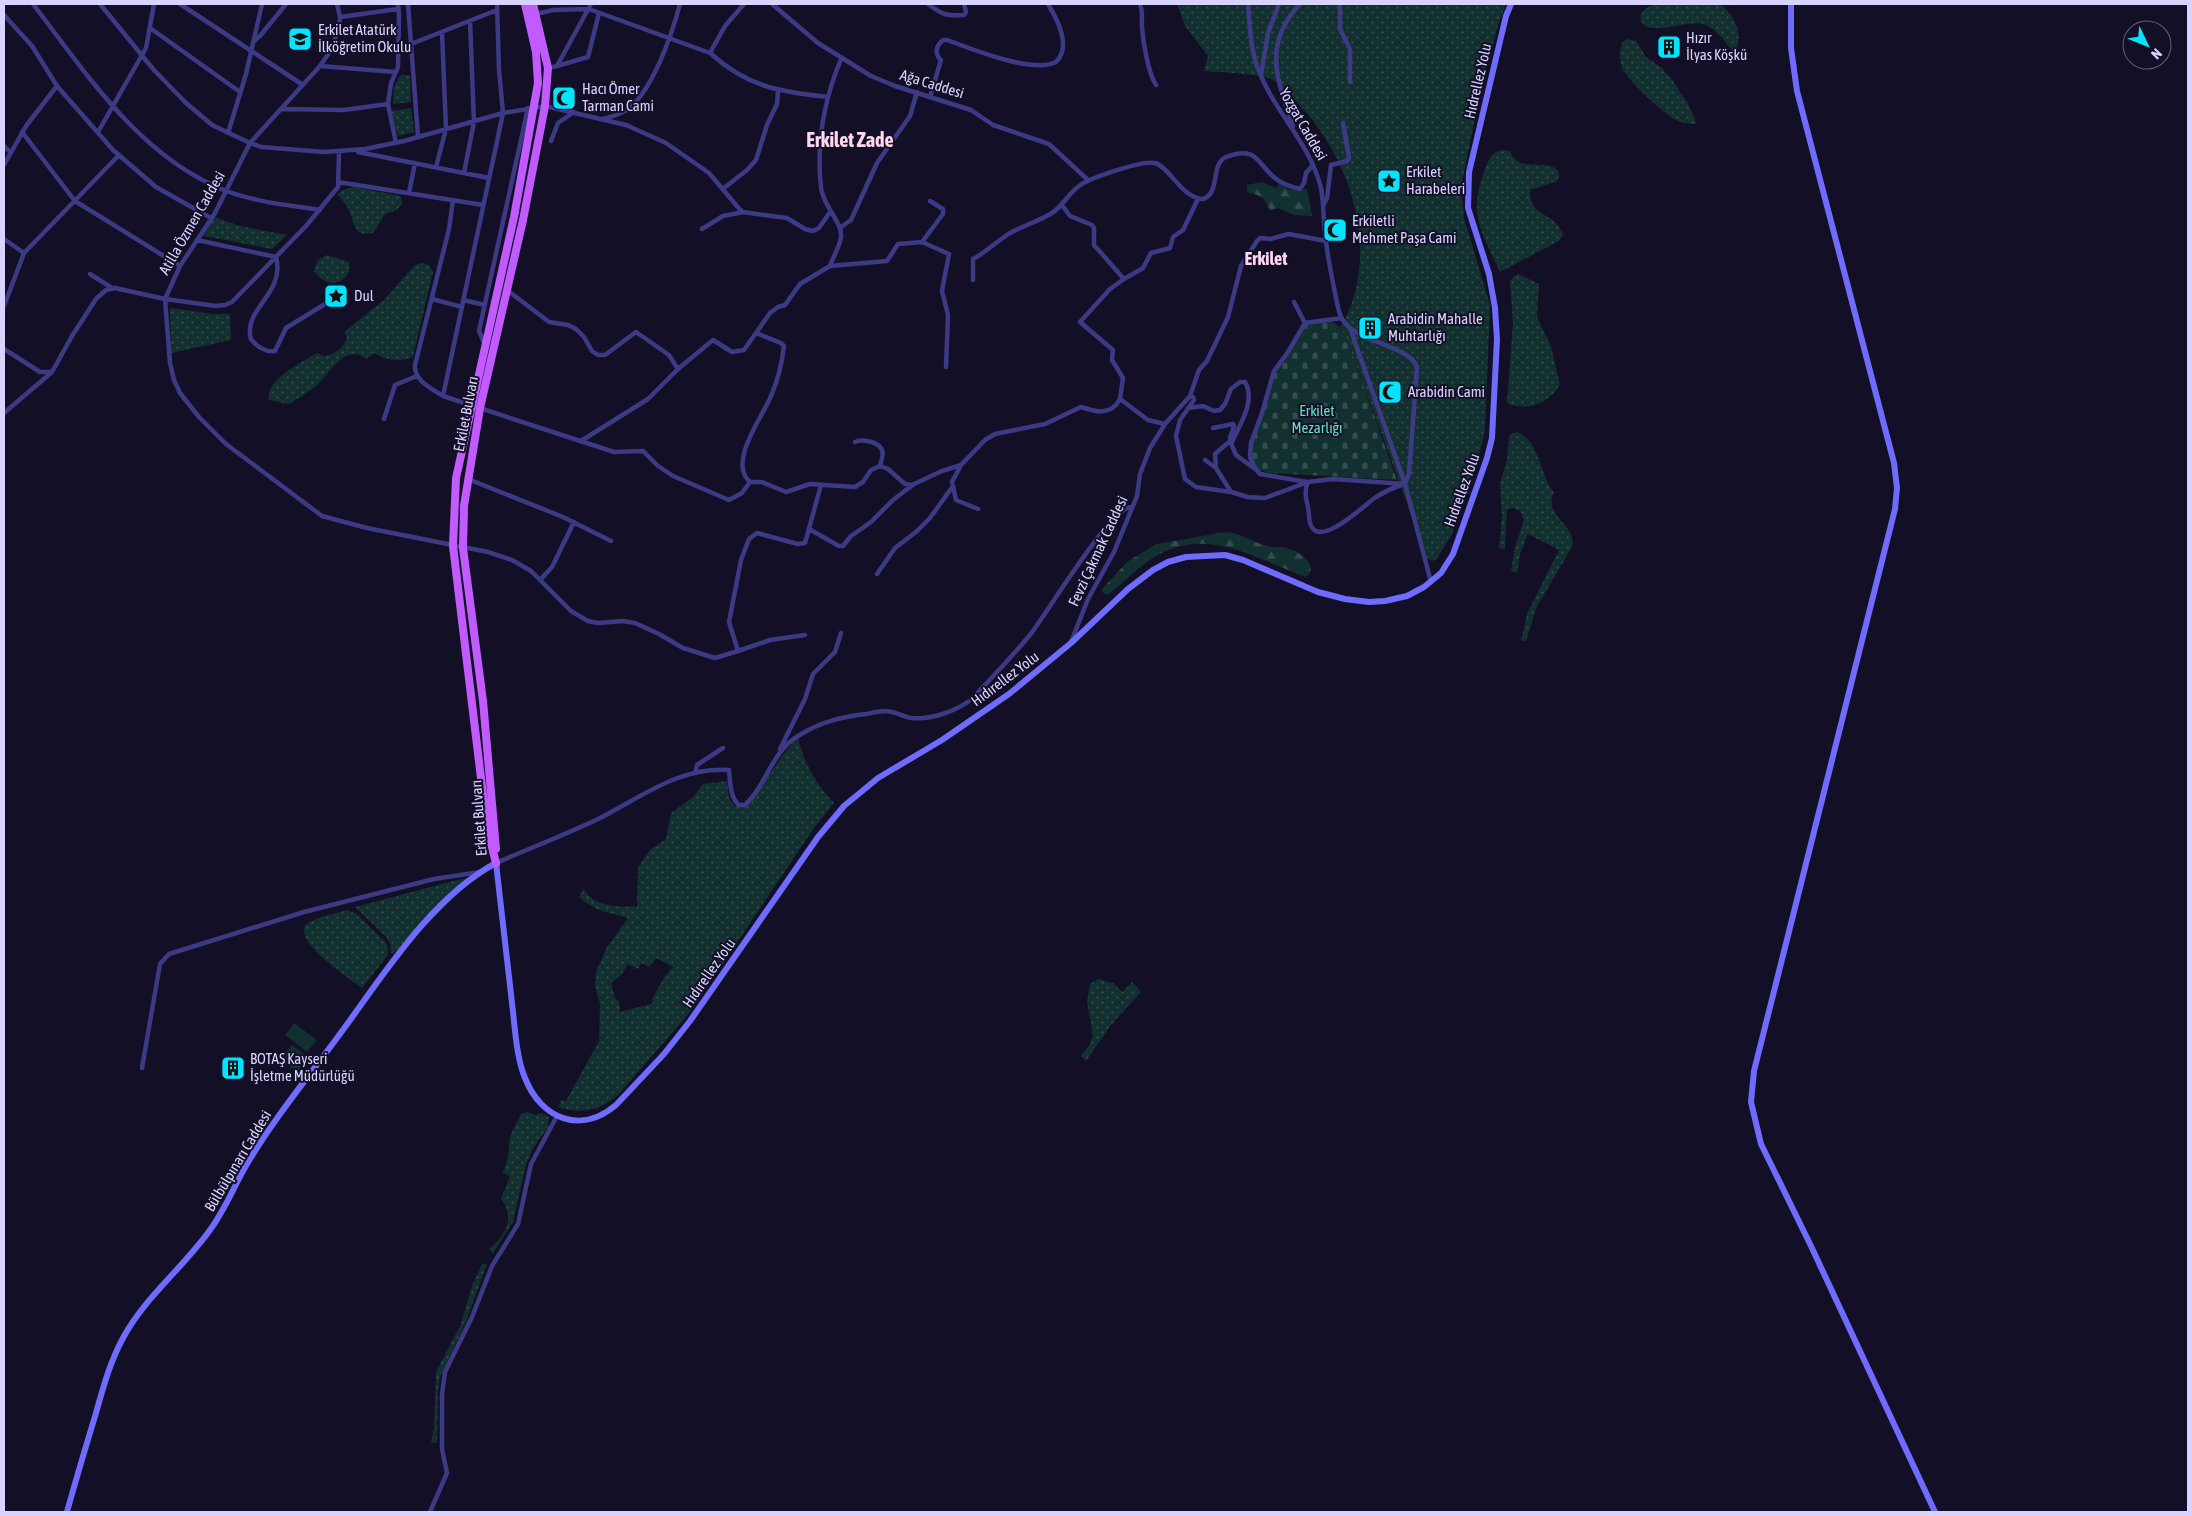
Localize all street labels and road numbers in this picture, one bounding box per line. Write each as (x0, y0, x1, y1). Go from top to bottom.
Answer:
street label: Hıdrellez Yolu (1461, 42, 1494, 120)
street label: Ağa Caddesi (898, 66, 966, 101)
street label: Yozgat Caddesi (1276, 84, 1331, 163)
street label: Atilla Özmen Caddesi (155, 168, 228, 278)
street label: Erkilet Bulvarı (450, 375, 481, 453)
street label: Hıdrellez Yolu (1440, 451, 1483, 529)
street label: Fevzi Çakmak Caddesi (1065, 493, 1131, 609)
street label: Hıdırellez Yolu (968, 648, 1042, 709)
street label: Erkilet Bulvarı (467, 779, 490, 857)
street label: Hıdırellez Yolu (679, 935, 739, 1010)
street label: Bülbülpınarı Caddesi (201, 1107, 274, 1214)

